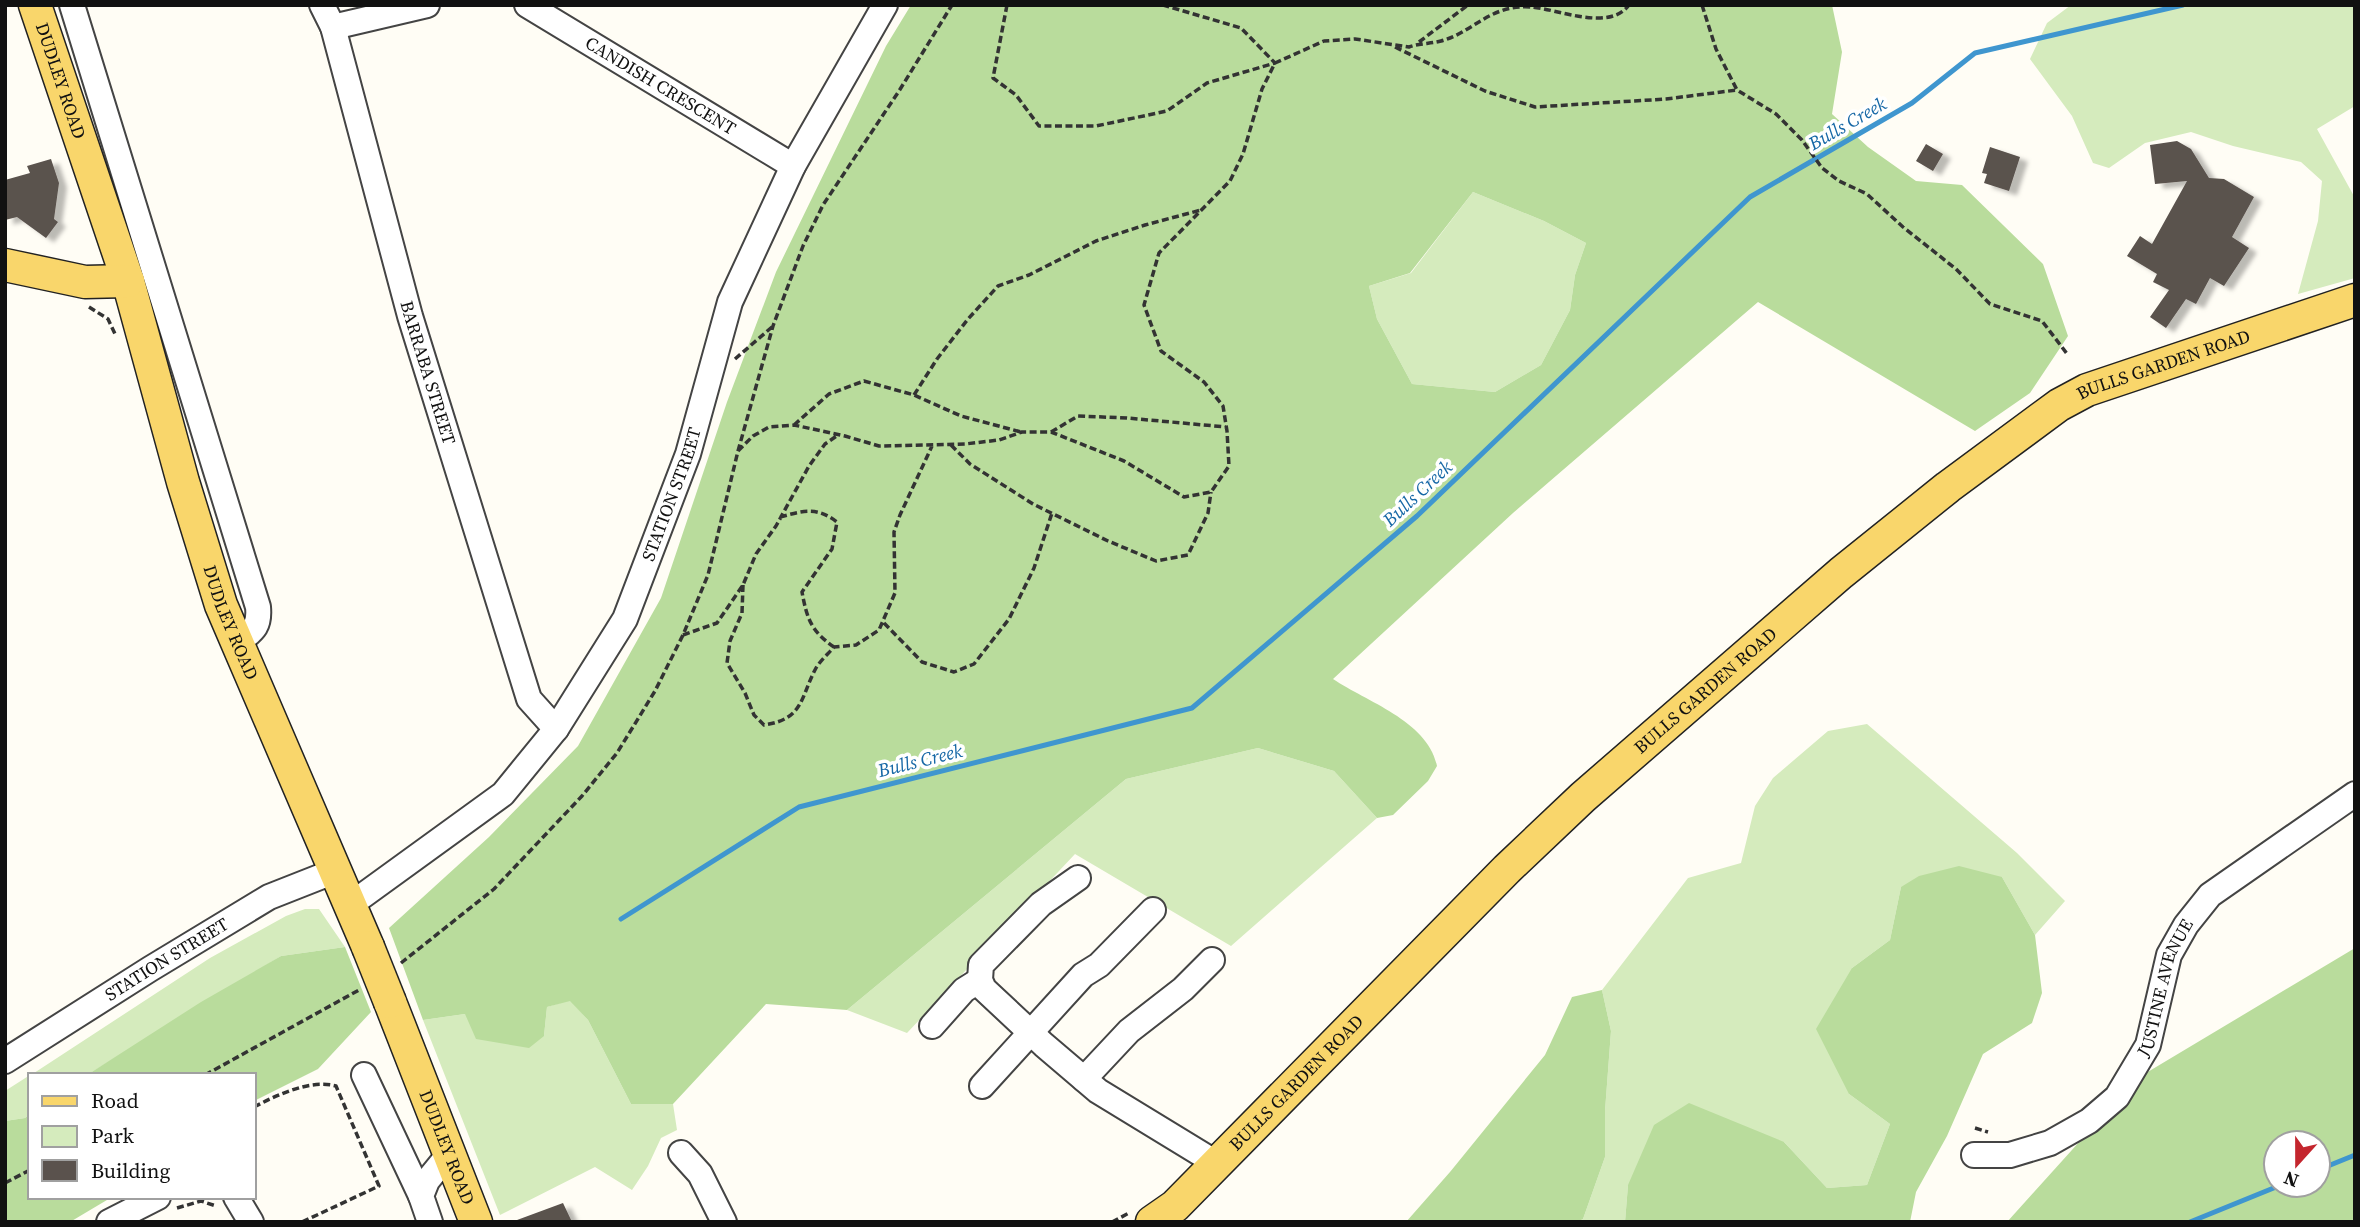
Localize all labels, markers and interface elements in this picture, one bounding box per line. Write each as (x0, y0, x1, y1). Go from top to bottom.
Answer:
street label: DUDLEY ROAD (30, 19, 92, 142)
street label: CANDISH CRESCENT (581, 30, 741, 141)
water label: Bulls Creek (1802, 90, 1891, 156)
street label: BARRABA STREET (394, 298, 462, 448)
street label: BULLS GARDEN ROAD (2072, 323, 2253, 405)
street label: STATION STREET (635, 424, 707, 565)
water label: Bulls Creek (1376, 454, 1457, 533)
street label: DUDLEY ROAD (197, 562, 265, 684)
street label: BULLS GARDEN ROAD (1628, 621, 1782, 759)
water label: Bulls Creek (874, 737, 965, 783)
street label: STATION STREET (100, 911, 233, 1006)
street label: JUSTINE AVENUE (2130, 914, 2199, 1062)
street label: BULLS GARDEN ROAD (1223, 1009, 1369, 1156)
legend (28, 1073, 256, 1199)
text: Road (91, 1086, 139, 1115)
street label: DUDLEY ROAD (414, 1086, 481, 1208)
text: Park (91, 1121, 135, 1150)
north arrow (2262, 1129, 2332, 1199)
text: Building (91, 1156, 170, 1185)
text: N (2280, 1165, 2302, 1194)

